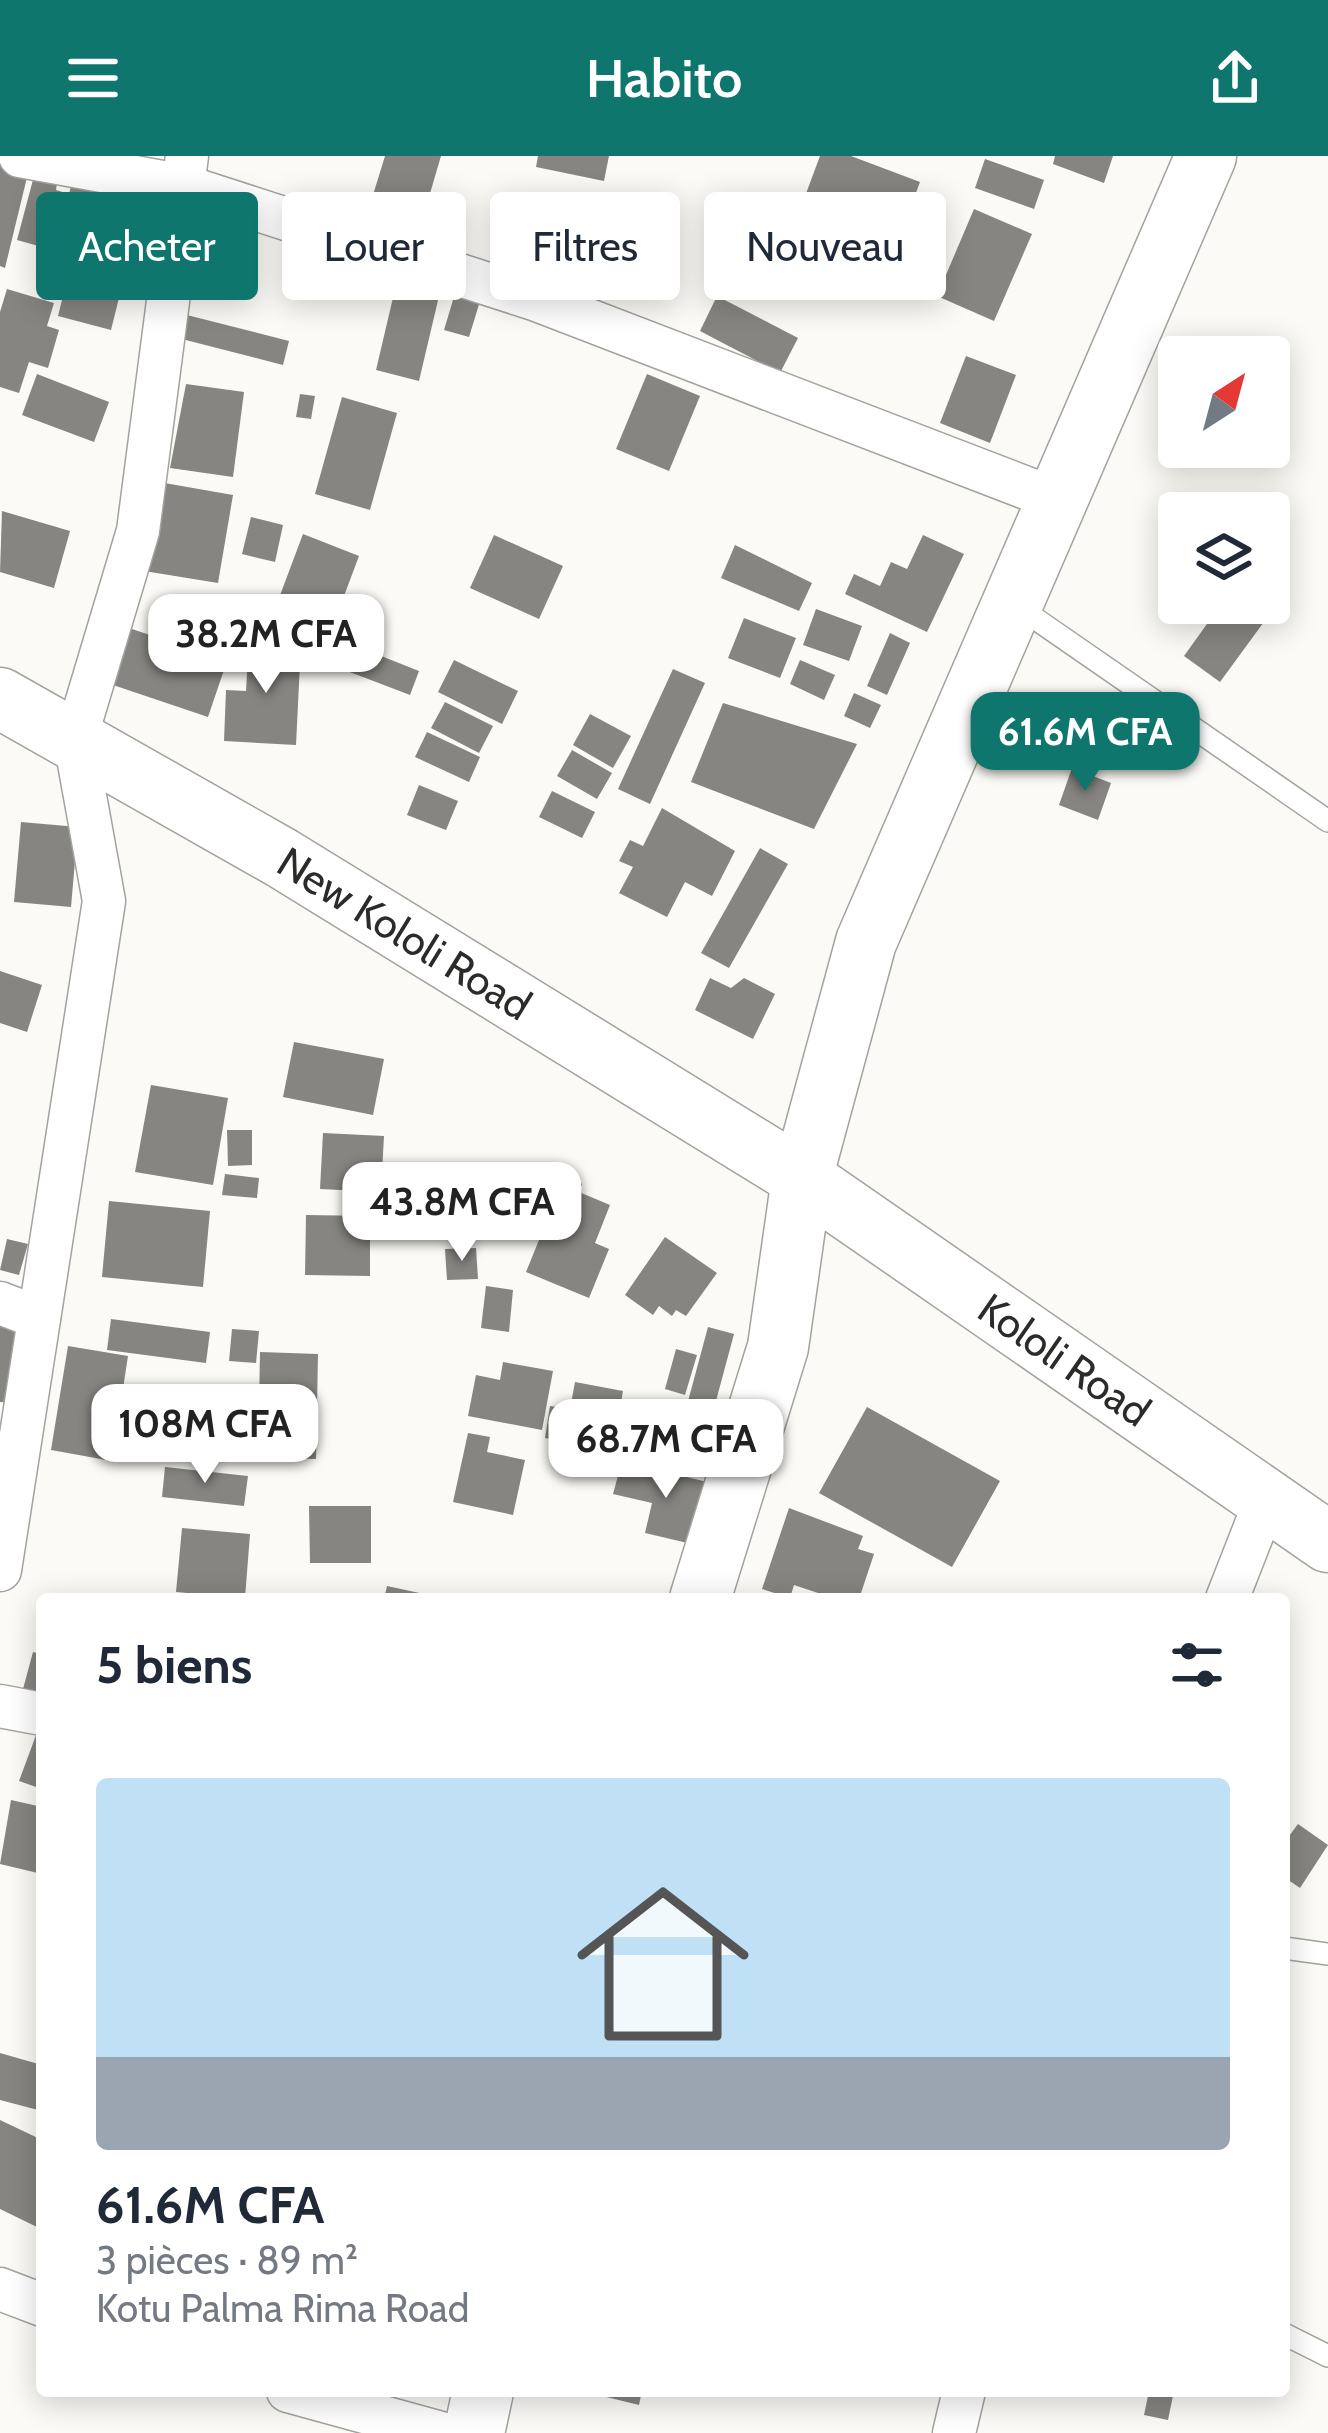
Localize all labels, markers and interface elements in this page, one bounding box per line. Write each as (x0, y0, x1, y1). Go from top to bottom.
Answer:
icon: menu (60, 45, 126, 111)
text: Habito (586, 45, 742, 111)
icon: share (1202, 45, 1268, 111)
chip: Acheter (36, 192, 258, 300)
chip: Louer (282, 192, 466, 300)
chip: Filtres (490, 192, 680, 300)
chip: Nouveau (704, 192, 946, 300)
north arrow (1158, 336, 1290, 468)
map controls (1158, 336, 1290, 624)
button: layers (1158, 492, 1290, 624)
pin: 38.2M CFA (129, 594, 403, 696)
text: 38.2M CFA (175, 609, 357, 657)
pin: 61.6M CFA (948, 692, 1222, 794)
text: 61.6M CFA (998, 707, 1172, 755)
street label: New Kololi Road (268, 836, 541, 1031)
pin: 43.8M CFA (325, 1162, 599, 1264)
text: 43.8M CFA (369, 1177, 555, 1225)
street label: Kololi Road (968, 1282, 1161, 1437)
pin: 108M CFA (81, 1384, 329, 1486)
text: 108M CFA (118, 1399, 292, 1447)
pin: 68.7M CFA (529, 1399, 803, 1501)
text: 68.7M CFA (575, 1414, 757, 1462)
icon: filters (1164, 1632, 1230, 1698)
text: 5 biens (96, 1634, 252, 1696)
icon: home (555, 1856, 771, 2072)
text: 61.6M CFA (96, 2174, 324, 2236)
text: 3 pièces · 89 m² (96, 2236, 358, 2284)
text: Kotu Palma Rima Road (96, 2284, 469, 2332)

